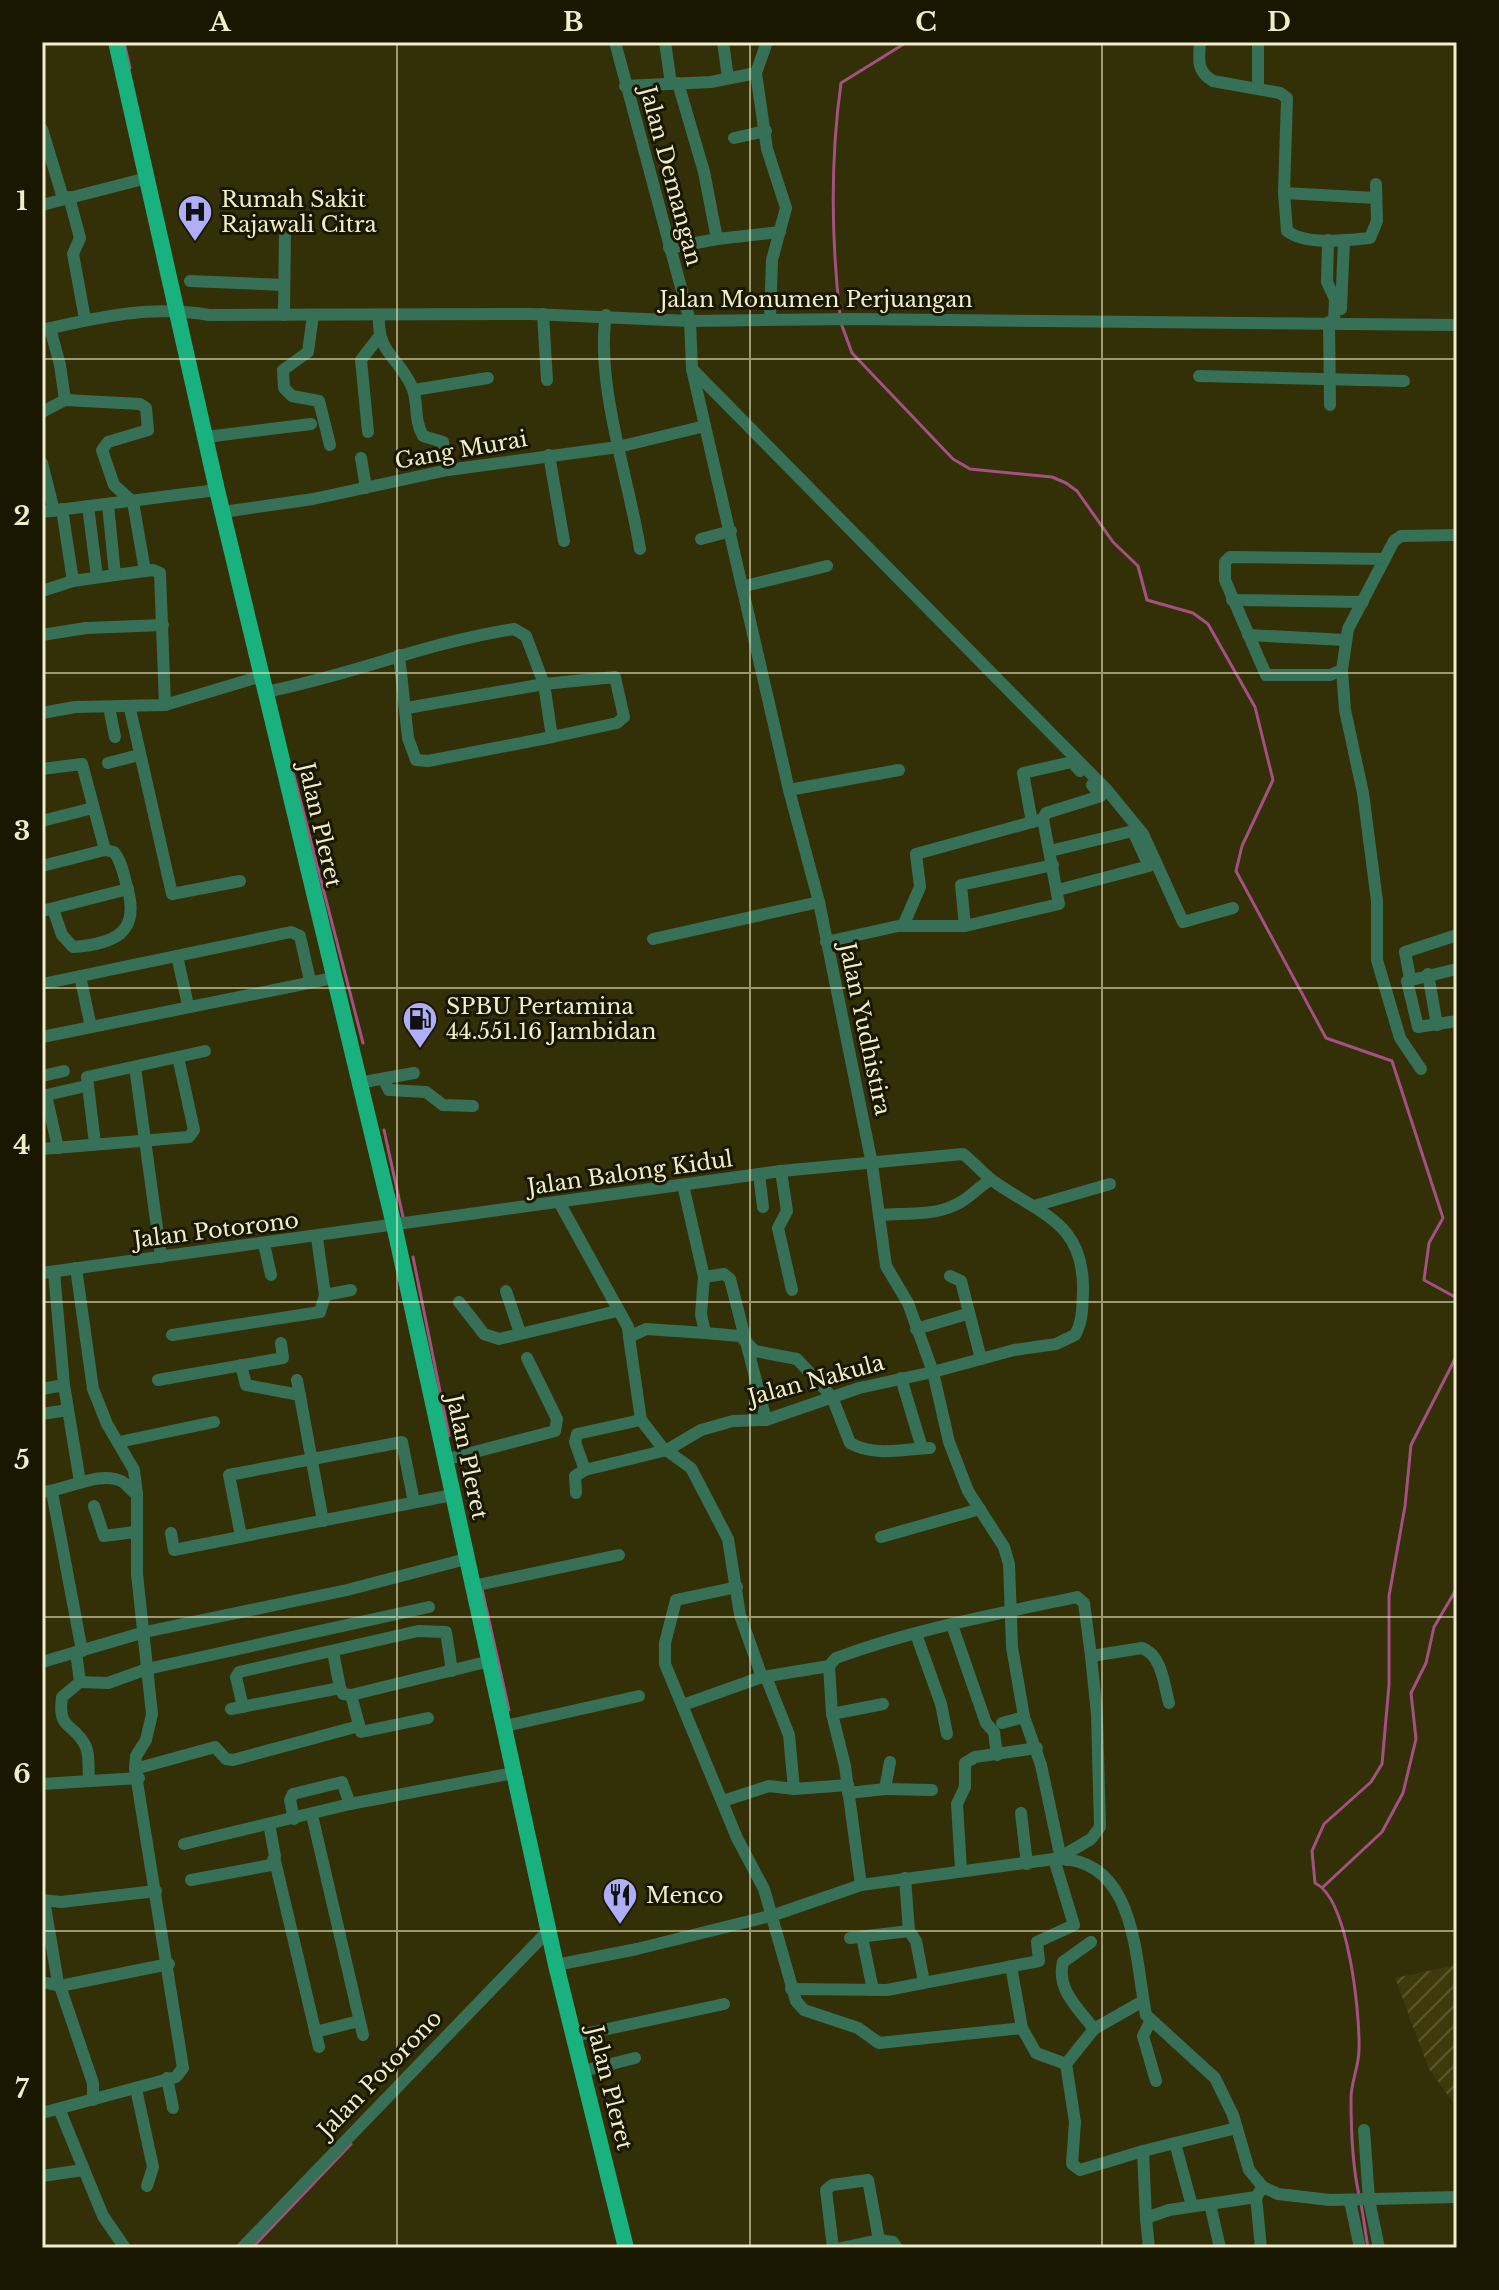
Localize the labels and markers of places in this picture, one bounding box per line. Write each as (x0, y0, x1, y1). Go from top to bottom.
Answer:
place label: Rumah Sakit Rajawali Citra (221, 186, 378, 238)
hospital icon: Rumah Sakit Rajawali Citra (176, 193, 214, 243)
place label: SPBU Pertamina 44.551.16 Jambidan (446, 993, 656, 1045)
fuel station icon: SPBU Pertamina 44.551.16 Jambidan (401, 1000, 439, 1050)
restaurant icon: Menco (601, 1876, 639, 1926)
place label: Menco (646, 1882, 723, 1909)

